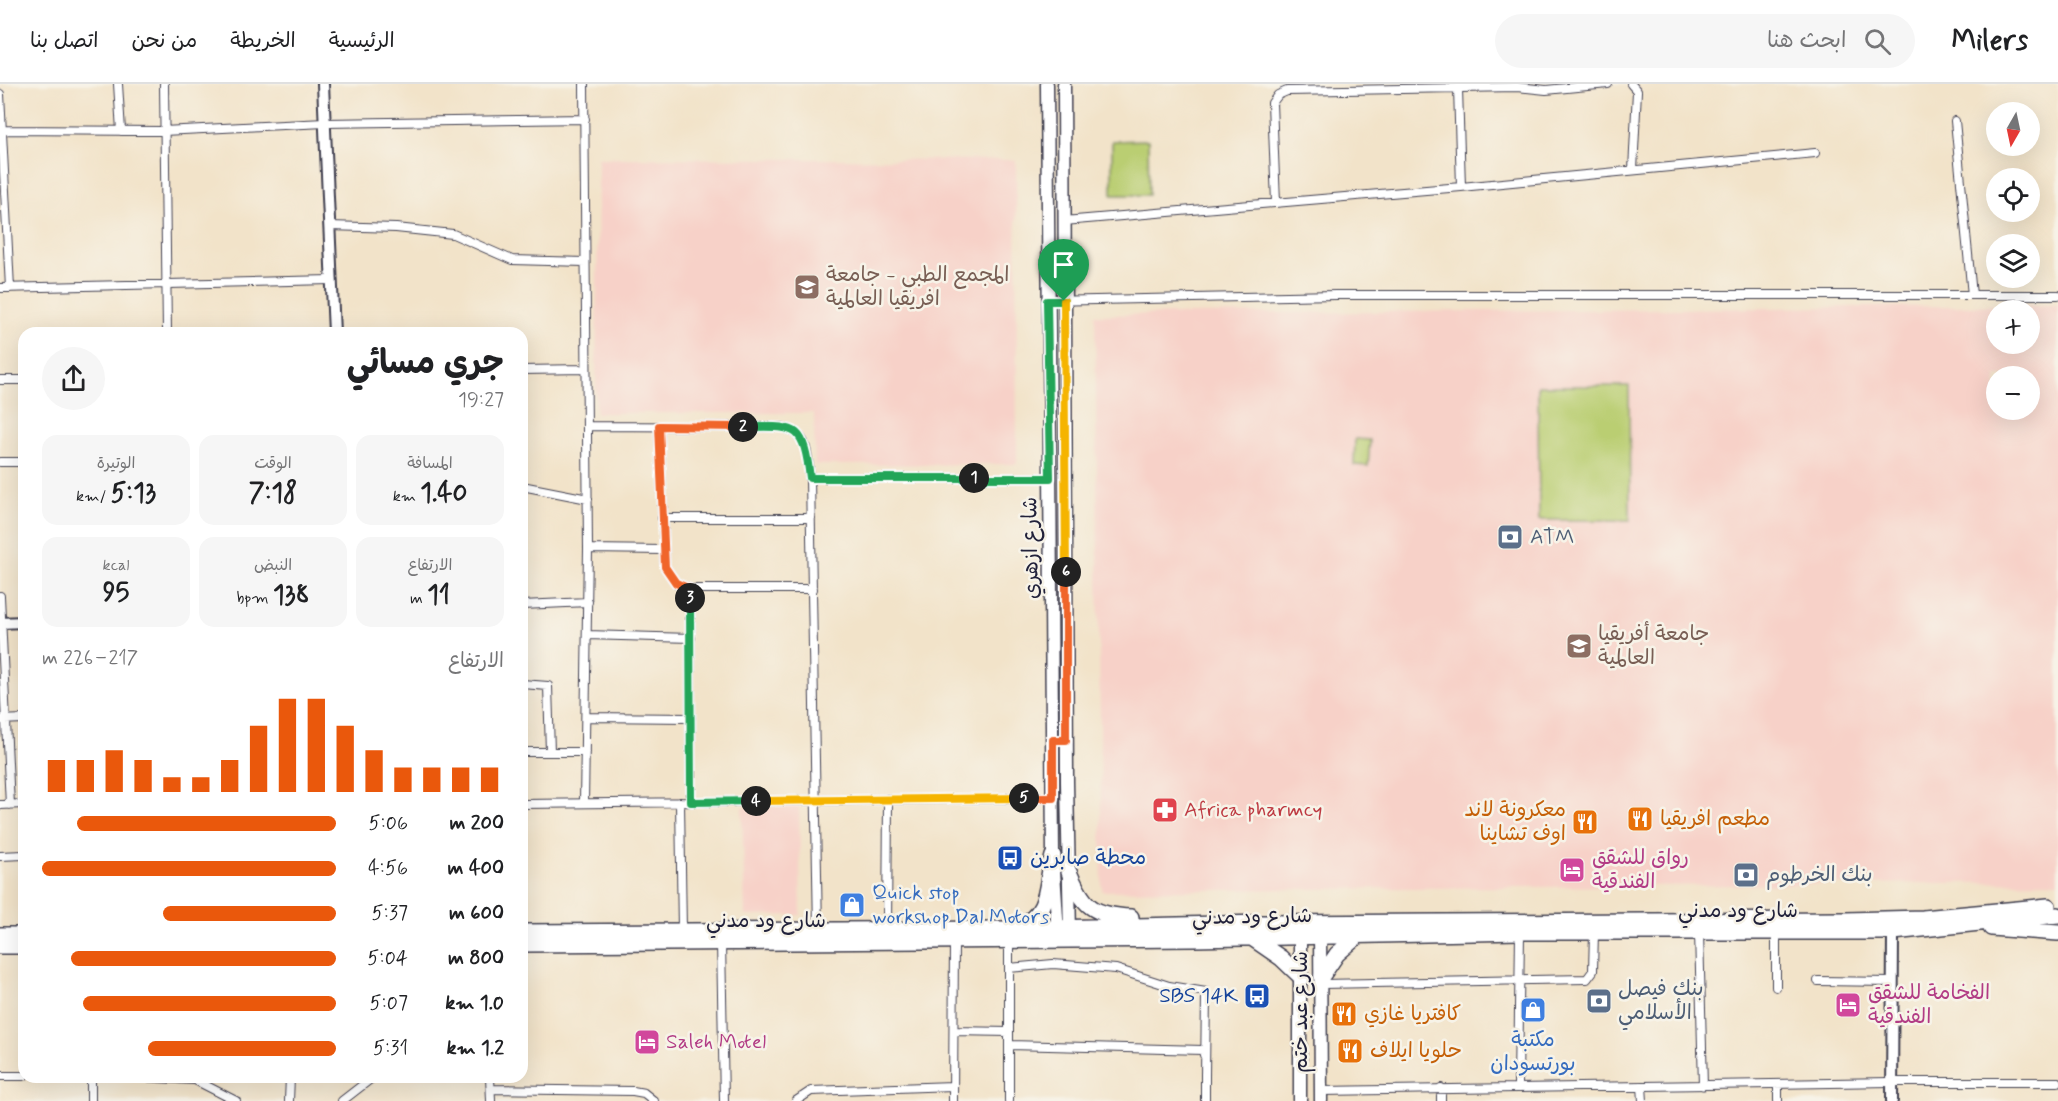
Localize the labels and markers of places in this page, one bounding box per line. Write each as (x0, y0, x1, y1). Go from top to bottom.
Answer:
pin (1038, 239, 1089, 301)
place label: المجمع الطبي - جامعة افريقيا العالمية (826, 261, 1009, 313)
school or university icon: المجمع الطبي - جامعة افريقيا العالمية (792, 272, 822, 302)
pin: 2 (728, 412, 758, 442)
pin: 1 (959, 463, 989, 493)
bank icon: ATM (1495, 522, 1525, 552)
place label: ATM (1530, 523, 1575, 551)
pin: 6 (1051, 557, 1081, 587)
pin: 3 (675, 583, 705, 613)
place label: جامعة أفريقيا العالمية (1598, 620, 1709, 672)
school or university icon: جامعة أفريقيا العالمية (1564, 631, 1594, 661)
pin: 5 (1009, 783, 1039, 813)
pin: 4 (741, 786, 771, 816)
pharmacy icon: Africa pharmcy (1150, 795, 1180, 825)
place label: Africa pharmcy (1184, 796, 1322, 824)
place label: معكرونة لاند اوف تشاينا (1464, 796, 1566, 848)
restaurant icon: مطعم افريقيا (1625, 804, 1655, 834)
place label: مطعم افريقيا (1660, 805, 1770, 834)
restaurant icon: معكرونة لاند اوف تشاينا (1570, 807, 1600, 837)
bus stop icon: محطة صابرين (995, 843, 1025, 873)
place label: محطة صابرين (1030, 844, 1146, 872)
place label: رواق للشقق الفندقية (1592, 844, 1689, 896)
hotel icon: رواق للشقق الفندقية (1557, 855, 1587, 885)
bank icon: بنك الخرطوم (1731, 860, 1761, 890)
place label: بنك الخرطوم (1766, 861, 1873, 890)
place label: Quick stop workshop Dal Motors (872, 879, 1049, 931)
shop icon: Quick stop workshop Dal Motors (837, 890, 867, 920)
place label: بنك فيصل الأسلامي (1618, 975, 1704, 1031)
place label: الفخامة للشقق الفندقية (1868, 979, 1990, 1031)
bus stop icon: SBS 14K (1242, 981, 1272, 1011)
place label: SBS 14K (1159, 982, 1238, 1010)
bank icon: بنك فيصل الأسلامي (1584, 986, 1614, 1016)
hotel icon: الفخامة للشقق الفندقية (1833, 990, 1863, 1020)
shop icon: مكتبة بورتسودان (1518, 995, 1548, 1025)
restaurant icon: كافتريا غازي (1329, 999, 1359, 1029)
place label: كافتريا غازي (1364, 1000, 1461, 1028)
place label: مكتبة بورتسودان (1490, 1026, 1576, 1078)
hotel icon: Saleh Motel (632, 1027, 662, 1057)
place label: Saleh Motel (666, 1028, 766, 1056)
restaurant icon: حلويا ايلاف (1335, 1036, 1365, 1066)
place label: حلويا ايلاف (1370, 1037, 1462, 1065)

